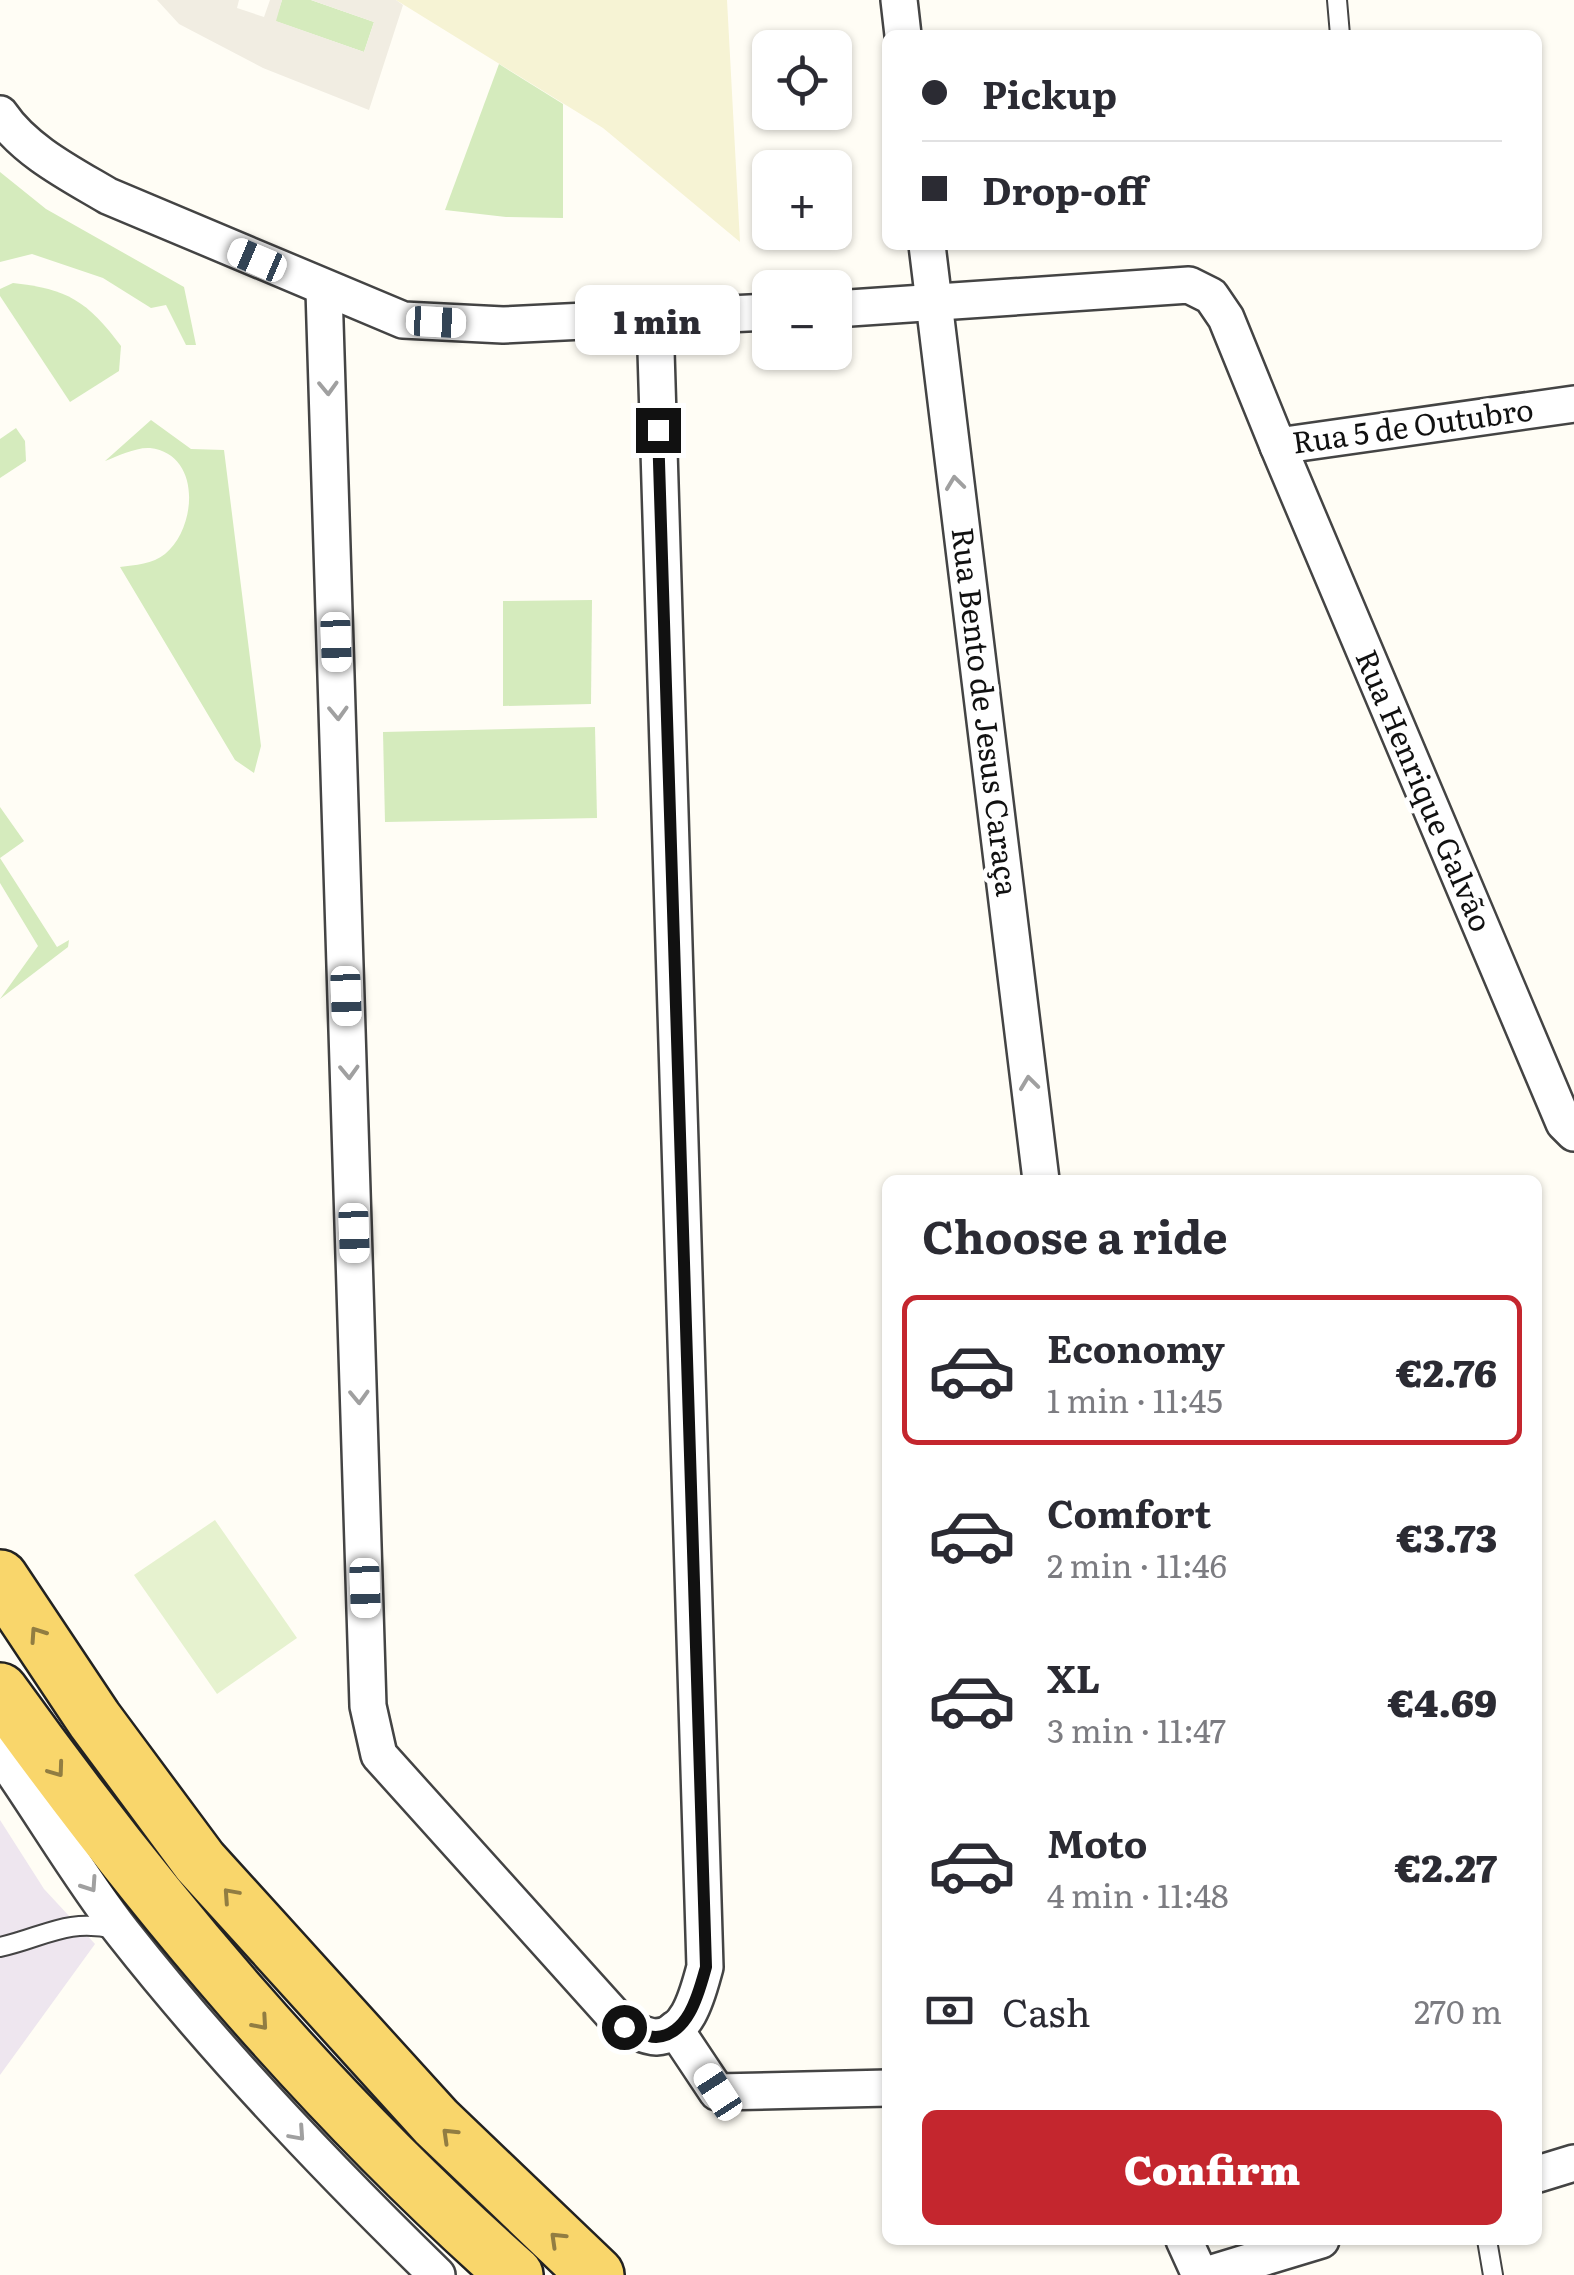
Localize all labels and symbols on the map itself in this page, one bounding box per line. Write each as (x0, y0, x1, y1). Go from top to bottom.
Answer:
car (224, 234, 290, 286)
callout: 1 min (576, 285, 740, 355)
car (405, 305, 467, 339)
one-way arrow (317, 380, 338, 396)
street label: Rua 5 de Outubro (1289, 385, 1536, 463)
route end (636, 408, 681, 453)
one-way arrow (946, 474, 967, 491)
street label: Rua Bento de Jesus Caraça (943, 525, 1032, 899)
car (320, 611, 352, 673)
street label: Rua Henrique Galvão (1346, 642, 1505, 938)
one-way arrow (327, 705, 348, 721)
car (330, 965, 362, 1027)
one-way arrow (338, 1065, 359, 1081)
one-way arrow (1019, 1075, 1040, 1091)
car (338, 1202, 370, 1264)
one-way arrow (348, 1390, 369, 1406)
car (349, 1557, 381, 1619)
one-way arrow (31, 1626, 49, 1645)
one-way arrow (45, 1759, 63, 1778)
one-way arrow (78, 1873, 96, 1892)
one-way arrow (223, 1888, 241, 1907)
route start (602, 2005, 647, 2050)
one-way arrow (250, 2011, 268, 2030)
car (689, 2059, 747, 2125)
one-way arrow (286, 2123, 304, 2141)
one-way arrow (442, 2129, 461, 2147)
one-way arrow (551, 2233, 569, 2251)

